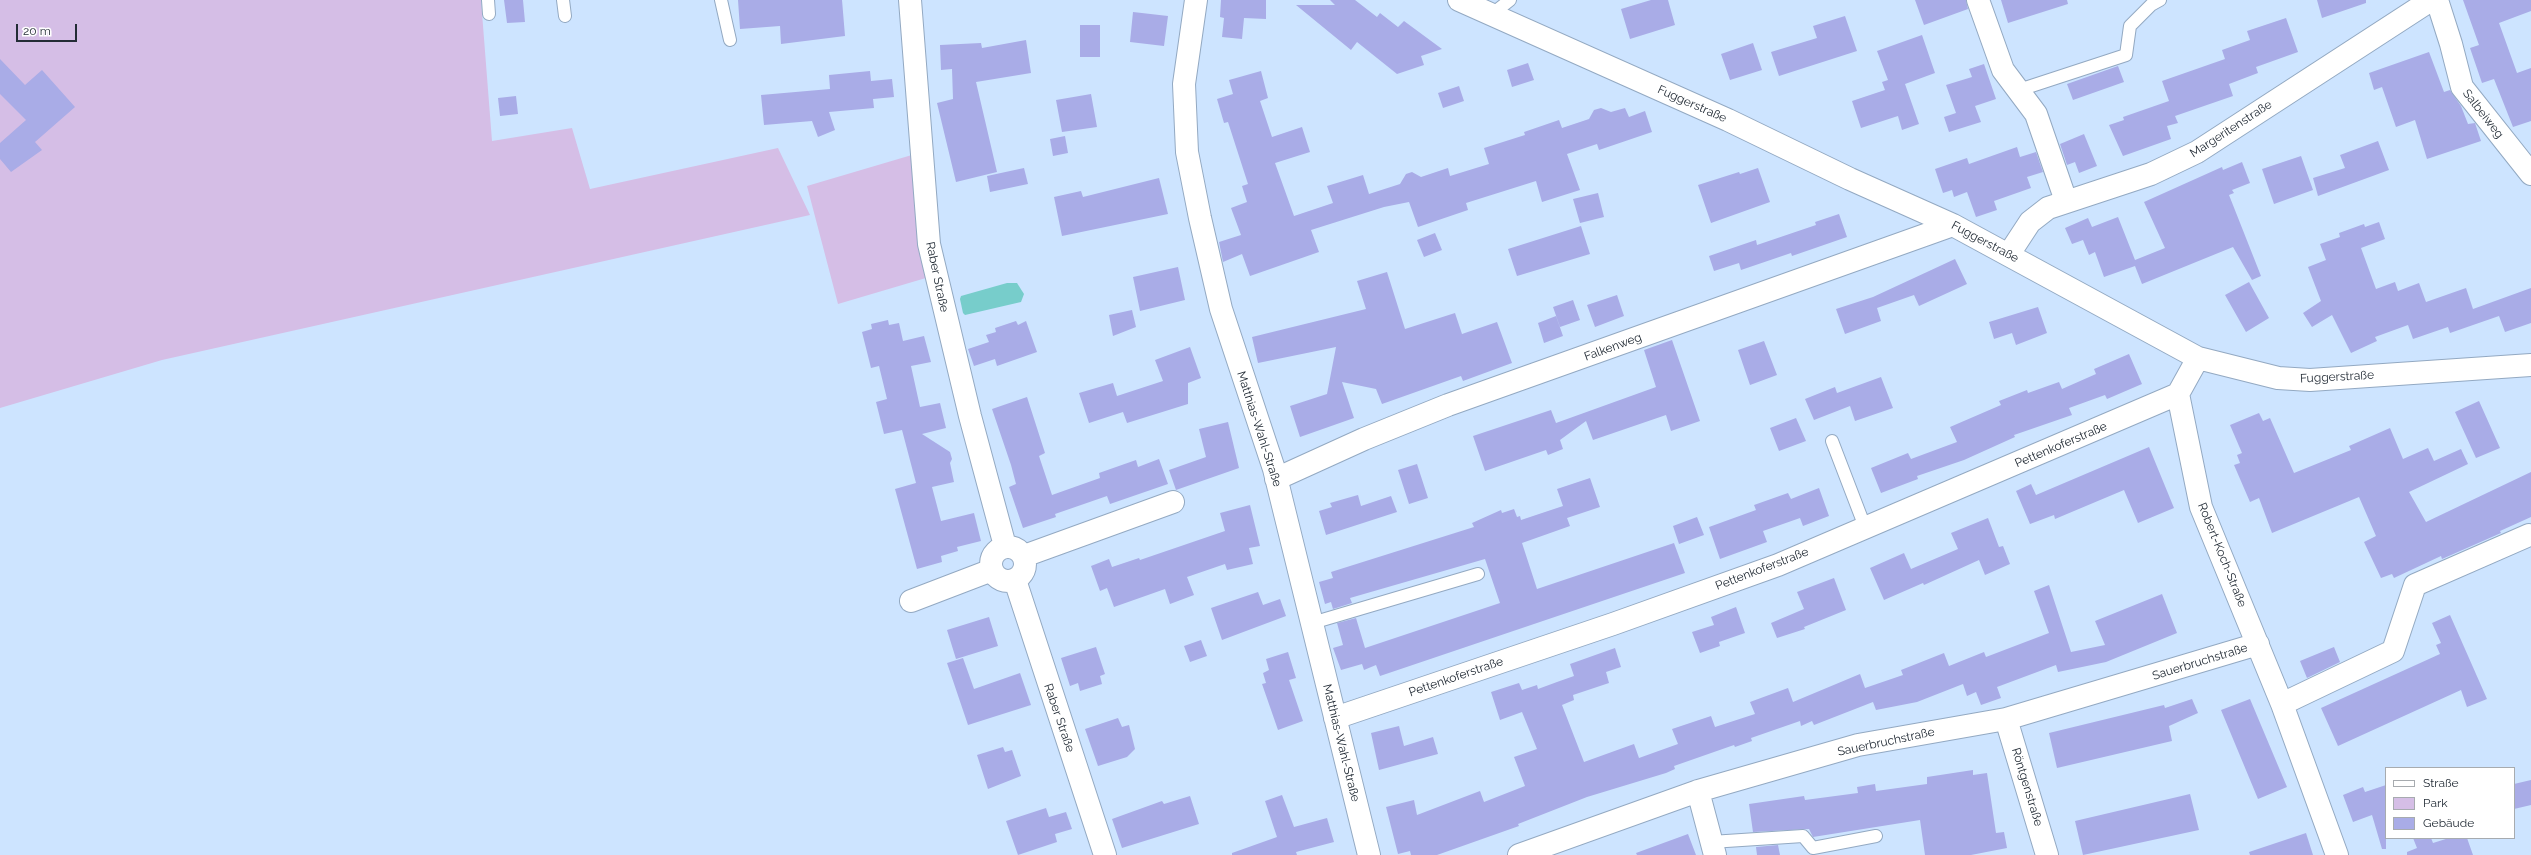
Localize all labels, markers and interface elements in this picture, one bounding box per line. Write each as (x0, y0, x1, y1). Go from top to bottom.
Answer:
scale bar (18, 16, 79, 42)
text: 20 m (23, 24, 51, 38)
street label: Fuggerstraße (1655, 82, 1729, 126)
street label: Salbeiweg (2459, 87, 2507, 141)
street label: Margeritenstraße (2187, 97, 2275, 161)
street label: Fuggerstraße (1949, 218, 2021, 266)
street label: Raber Straße (923, 240, 951, 314)
street label: Falkenweg (1582, 330, 1644, 364)
street label: Fuggerstraße (2300, 368, 2374, 386)
street label: Matthias-Wahl-Straße (1234, 369, 1284, 489)
street label: Pettenkoferstraße (2013, 419, 2109, 471)
street label: Robert-Koch-Straße (2194, 501, 2250, 609)
street label: Pettenkoferstraße (1713, 545, 1811, 593)
street label: Sauerbruchstraße (2151, 641, 2249, 683)
street label: Pettenkoferstraße (1407, 654, 1505, 700)
street label: Raber Straße (1041, 682, 1077, 754)
street label: Matthias-Wahl-Straße (1319, 683, 1363, 803)
street label: Sauerbruchstraße (1836, 725, 1936, 759)
street label: Röntgenstraße (2008, 746, 2046, 828)
legend (2385, 767, 2515, 839)
text: Straße (2423, 776, 2459, 790)
text: Park (2423, 796, 2448, 810)
text: Gebäude (2423, 816, 2474, 830)

